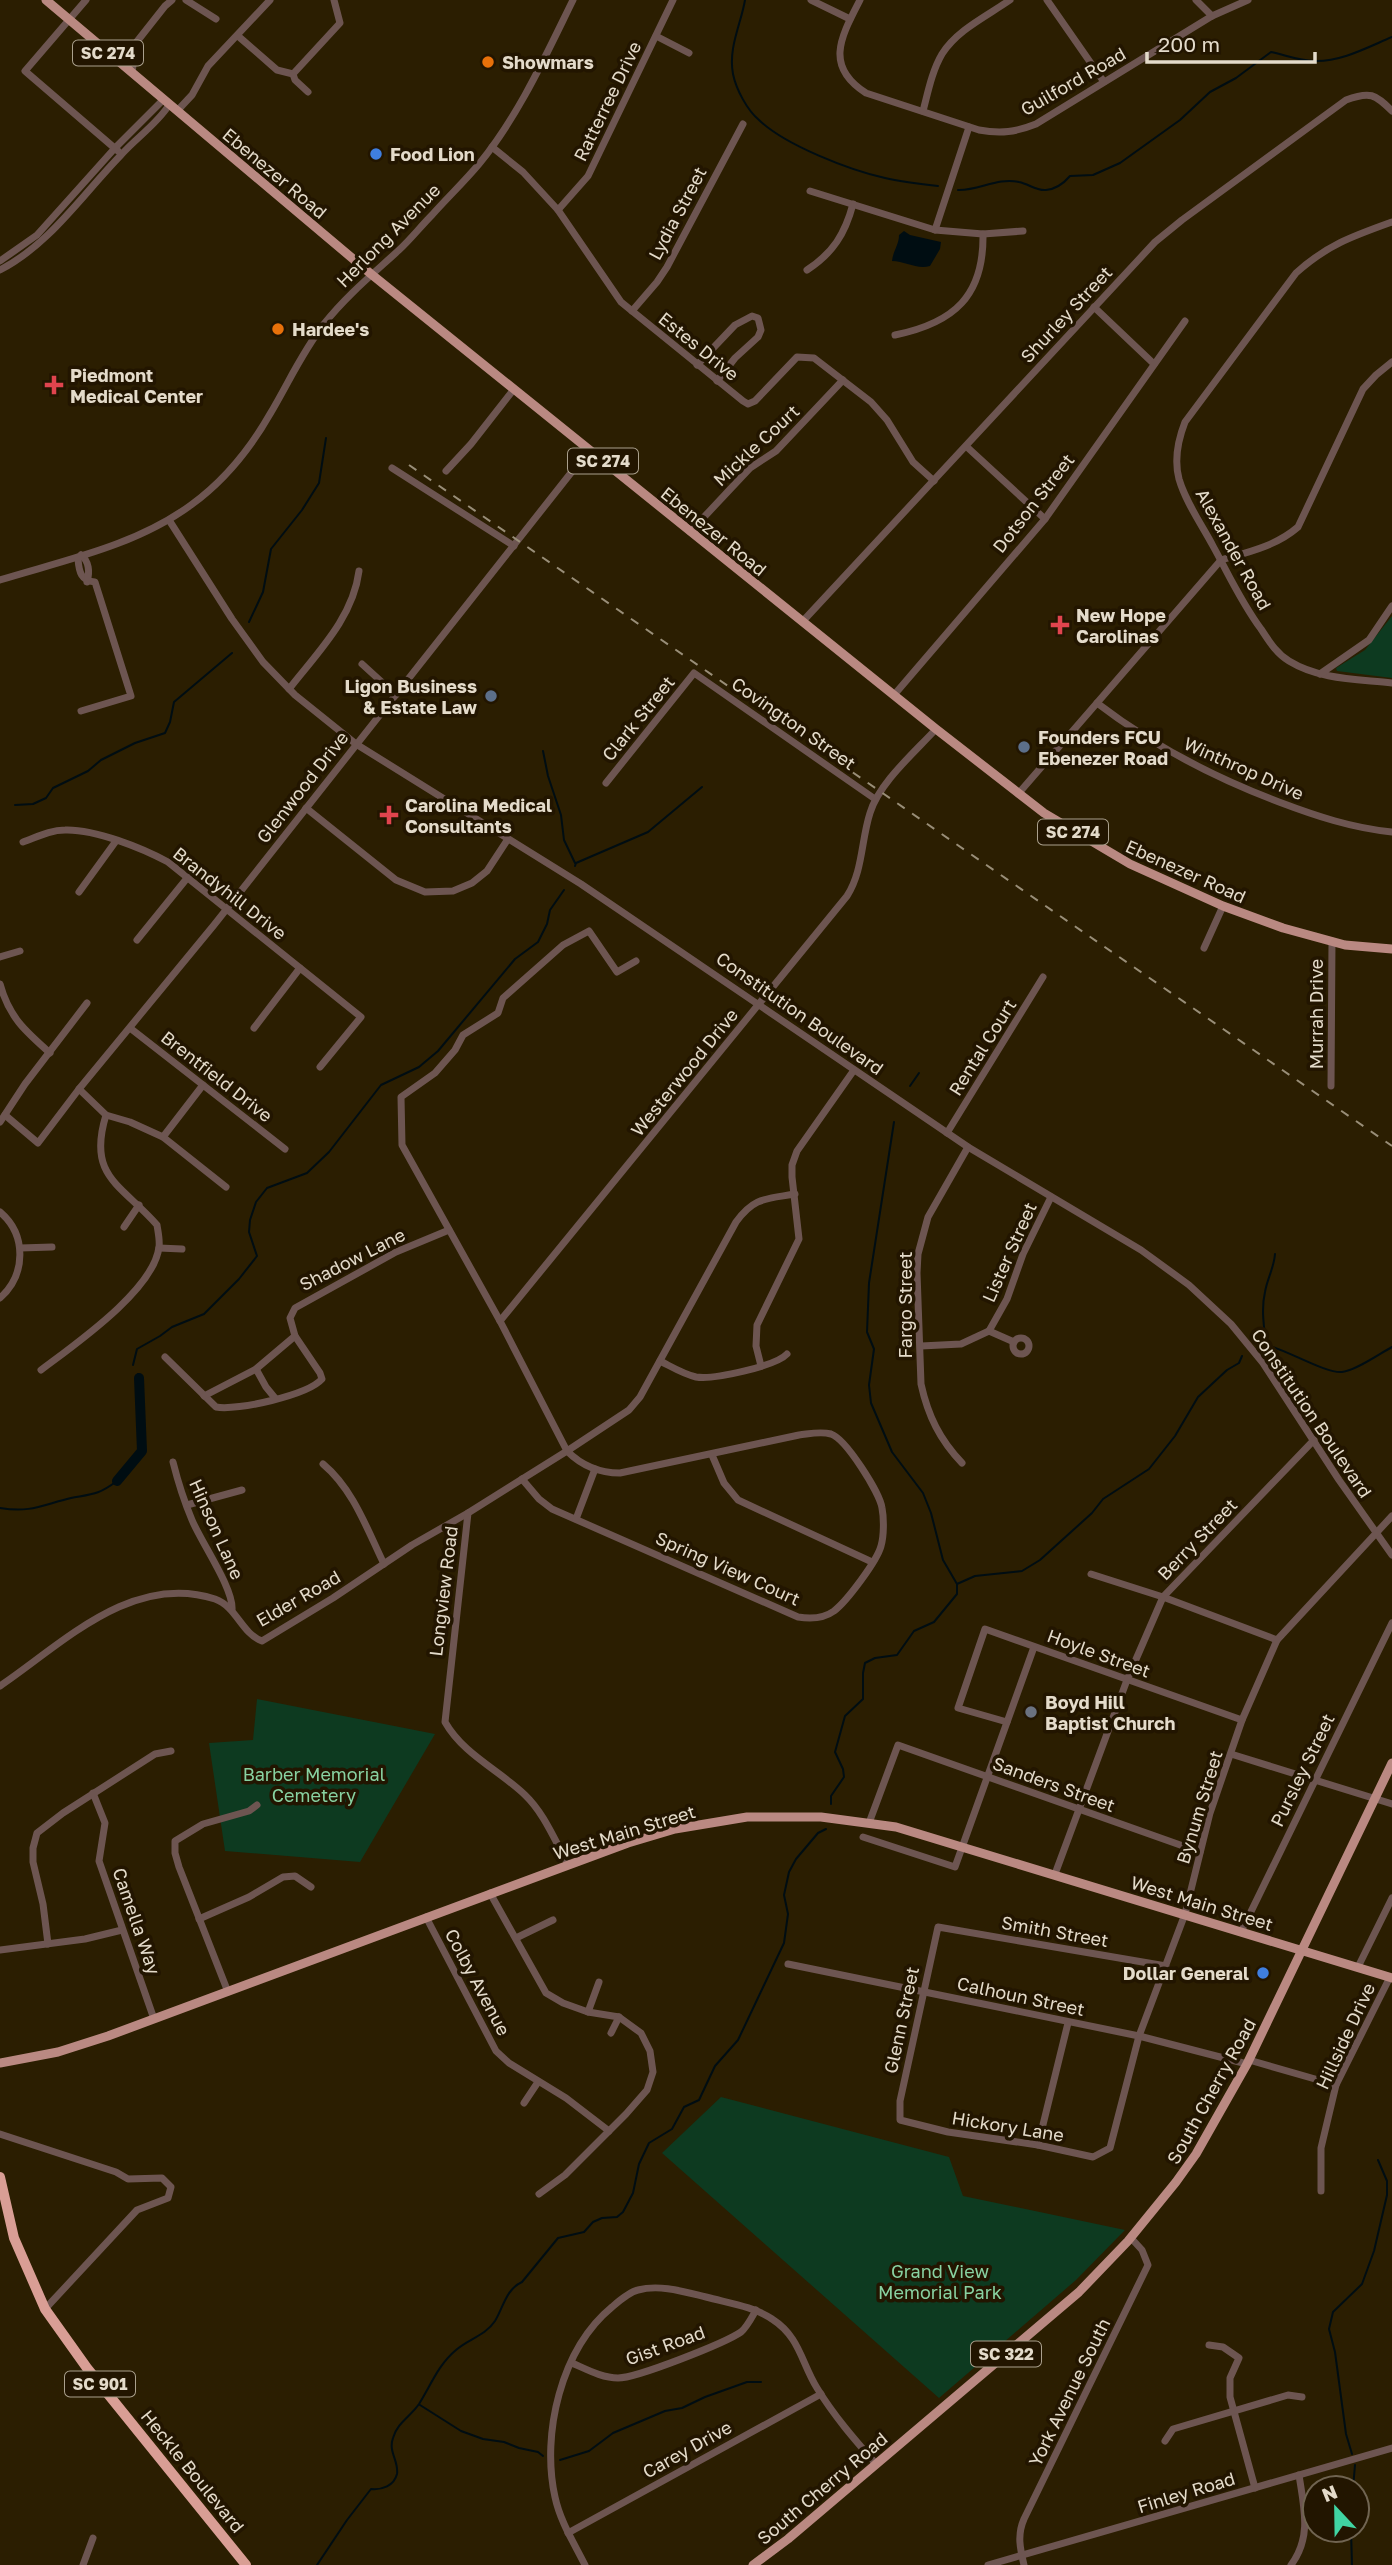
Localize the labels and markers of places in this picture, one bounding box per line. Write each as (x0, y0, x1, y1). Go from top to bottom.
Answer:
place label: Showmars (502, 51, 594, 73)
marker: Showmars (480, 54, 496, 70)
place label: Food Lion (390, 143, 475, 165)
marker: Food Lion (368, 146, 384, 162)
place label: Hardee's (292, 318, 369, 340)
marker: Hardee's (270, 321, 286, 337)
place label: Piedmont Medical Center (70, 364, 203, 407)
marker: Piedmont Medical Center (44, 375, 64, 395)
place label: New Hope Carolinas (1076, 604, 1166, 647)
marker: New Hope Carolinas (1050, 615, 1070, 635)
place label: Ligon Business & Estate Law (344, 675, 477, 718)
marker: Ligon Business & Estate Law (483, 688, 499, 704)
place label: Founders FCU Ebenezer Road (1038, 726, 1168, 769)
marker: Founders FCU Ebenezer Road (1016, 739, 1032, 755)
place label: Carolina Medical Consultants (405, 794, 552, 837)
marker: Carolina Medical Consultants (379, 805, 399, 825)
place label: Boyd Hill Baptist Church (1045, 1691, 1175, 1734)
marker: Boyd Hill Baptist Church (1023, 1704, 1039, 1720)
place label: Dollar General (1123, 1962, 1249, 1984)
marker: Dollar General (1255, 1965, 1271, 1981)

